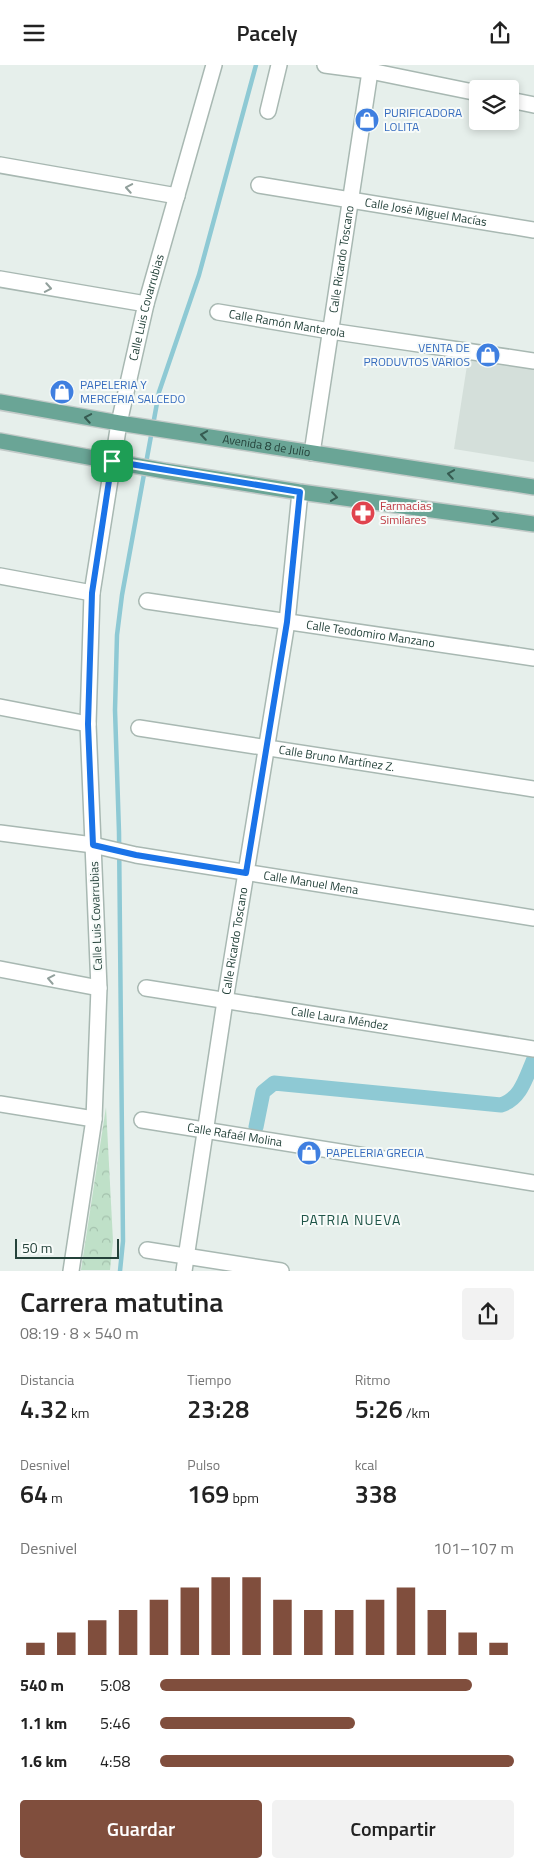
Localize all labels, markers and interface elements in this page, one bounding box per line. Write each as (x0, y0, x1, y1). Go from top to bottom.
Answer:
text: Pacely (236, 16, 298, 50)
icon: menu (20, 19, 48, 47)
icon: share (486, 19, 514, 47)
map controls (469, 80, 519, 130)
button: layers (469, 80, 519, 130)
place label: PURIFICADORA LOLITA (384, 103, 462, 136)
shop icon: PURIFICADORA LOLITA (354, 107, 380, 133)
one-way arrow (125, 183, 133, 193)
street label: Calle José Miguel Macías (364, 192, 489, 231)
street label: Calle Ricardo Toscano (323, 204, 359, 314)
street label: Calle Luis Covarrubias (123, 251, 169, 363)
one-way arrow (44, 282, 52, 292)
street label: Calle Ramón Manterola (227, 304, 347, 342)
place label: VENTA DE PRODUVTOS VARIOS (363, 338, 470, 371)
shop icon: VENTA DE PRODUVTOS VARIOS (475, 342, 501, 368)
place label: PAPELERIA Y MERCERIA SALCEDO (80, 375, 185, 408)
shop icon: PAPELERIA Y MERCERIA SALCEDO (49, 379, 75, 405)
one-way arrow (84, 413, 93, 423)
street label: Avenida 8 de Julio (221, 429, 312, 461)
one-way arrow (200, 431, 209, 441)
pin (91, 440, 133, 482)
icon: arrive (98, 447, 126, 475)
one-way arrow (447, 470, 456, 480)
one-way arrow (330, 491, 338, 502)
place label: Farmacias Similares (380, 496, 432, 529)
pharmacy icon: Farmacias Similares (350, 500, 376, 526)
one-way arrow (491, 512, 499, 523)
street label: Calle Teodomiro Manzano (305, 615, 436, 652)
street label: Calle Bruno Martínez Z. (277, 740, 396, 776)
street label: Calle Luis Covarrubias (84, 861, 107, 971)
street label: Calle Manuel Mena (262, 865, 360, 899)
street label: Calle Ricardo Toscano (216, 886, 252, 996)
one-way arrow (47, 974, 56, 985)
street label: Calle Laura Méndez (290, 1001, 390, 1035)
street label: Calle Rafaél Molina (186, 1117, 284, 1151)
shop icon: PAPELERIA GRECIA (296, 1140, 322, 1166)
place label: PAPELERIA GRECIA (326, 1143, 424, 1162)
district label: PATRIA NUEVA (301, 1209, 401, 1230)
scale bar (15, 1235, 119, 1259)
text: 50 m (22, 1237, 52, 1258)
text: Carrera matutina (20, 1280, 223, 1323)
button: share (462, 1288, 514, 1340)
text: 08:19 · 8 × 540 m (20, 1321, 139, 1345)
text: Distancia (20, 1369, 74, 1390)
text: Tiempo (187, 1369, 231, 1390)
text: Ritmo (355, 1369, 390, 1390)
text: 4.32 (20, 1390, 68, 1428)
text: 23:28 (187, 1390, 249, 1428)
text: 5:26 (355, 1390, 403, 1428)
text: km (68, 1402, 89, 1423)
text: /km (403, 1402, 430, 1423)
text: Desnivel (20, 1454, 70, 1475)
text: Pulso (187, 1454, 220, 1475)
text: kcal (355, 1454, 378, 1475)
text: 64 (20, 1475, 48, 1513)
text: 169 (187, 1475, 229, 1513)
text: 338 (355, 1475, 397, 1513)
text: m (48, 1487, 63, 1508)
text: bpm (229, 1487, 259, 1508)
text: Desnivel (20, 1536, 77, 1560)
text: 101–107 m (433, 1536, 514, 1560)
text: 540 m (20, 1673, 64, 1697)
text: 5:08 (100, 1673, 130, 1697)
text: 1.1 km (20, 1711, 67, 1735)
text: 5:46 (100, 1711, 130, 1735)
text: 1.6 km (20, 1749, 67, 1773)
text: 4:58 (100, 1749, 130, 1773)
button: Guardar (20, 1800, 262, 1858)
button: Compartir (272, 1800, 514, 1858)

